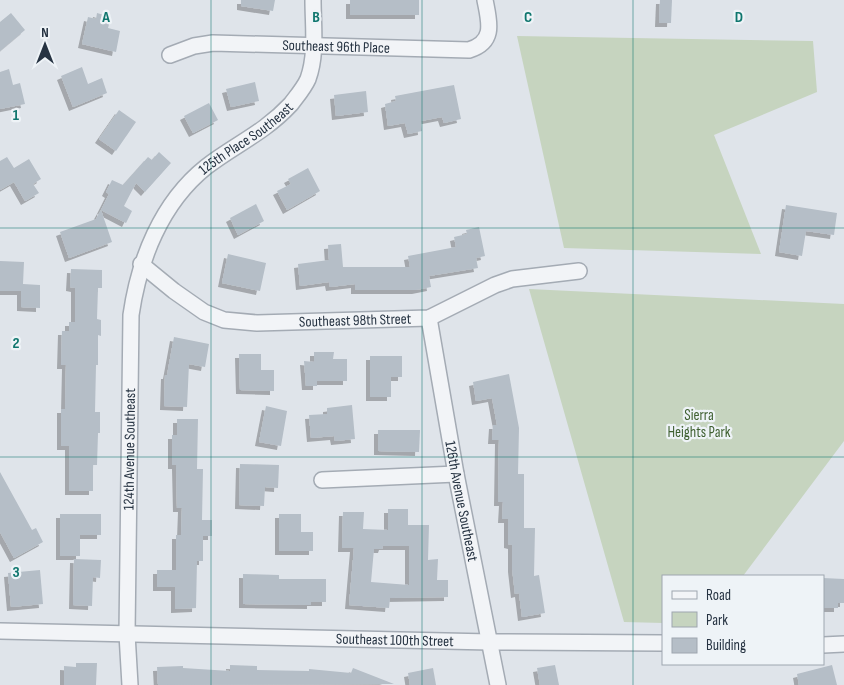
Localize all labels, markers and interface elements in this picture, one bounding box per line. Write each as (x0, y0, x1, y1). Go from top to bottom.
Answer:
text: A (101, 8, 110, 27)
text: B (312, 8, 320, 27)
text: C (524, 8, 532, 27)
text: D (735, 8, 743, 27)
north arrow (20, 20, 70, 70)
text: N (41, 24, 49, 41)
street label: Southeast 96th Place (282, 36, 390, 58)
street label: 125th Place Southeast (195, 98, 298, 179)
text: 1 (13, 106, 20, 125)
street label: Southeast 98th Street (299, 310, 412, 332)
text: 2 (12, 334, 20, 353)
street label: 124th Avenue Southeast (120, 388, 140, 510)
park label: Sierra Heights Park (667, 406, 731, 442)
street label: 126th Avenue Southeast (440, 439, 482, 564)
text: 3 (12, 563, 20, 582)
legend (662, 575, 824, 665)
text: Road (706, 586, 731, 605)
text: Park (706, 611, 728, 630)
street label: Southeast 100th Street (336, 630, 454, 651)
text: Building (706, 636, 746, 655)

